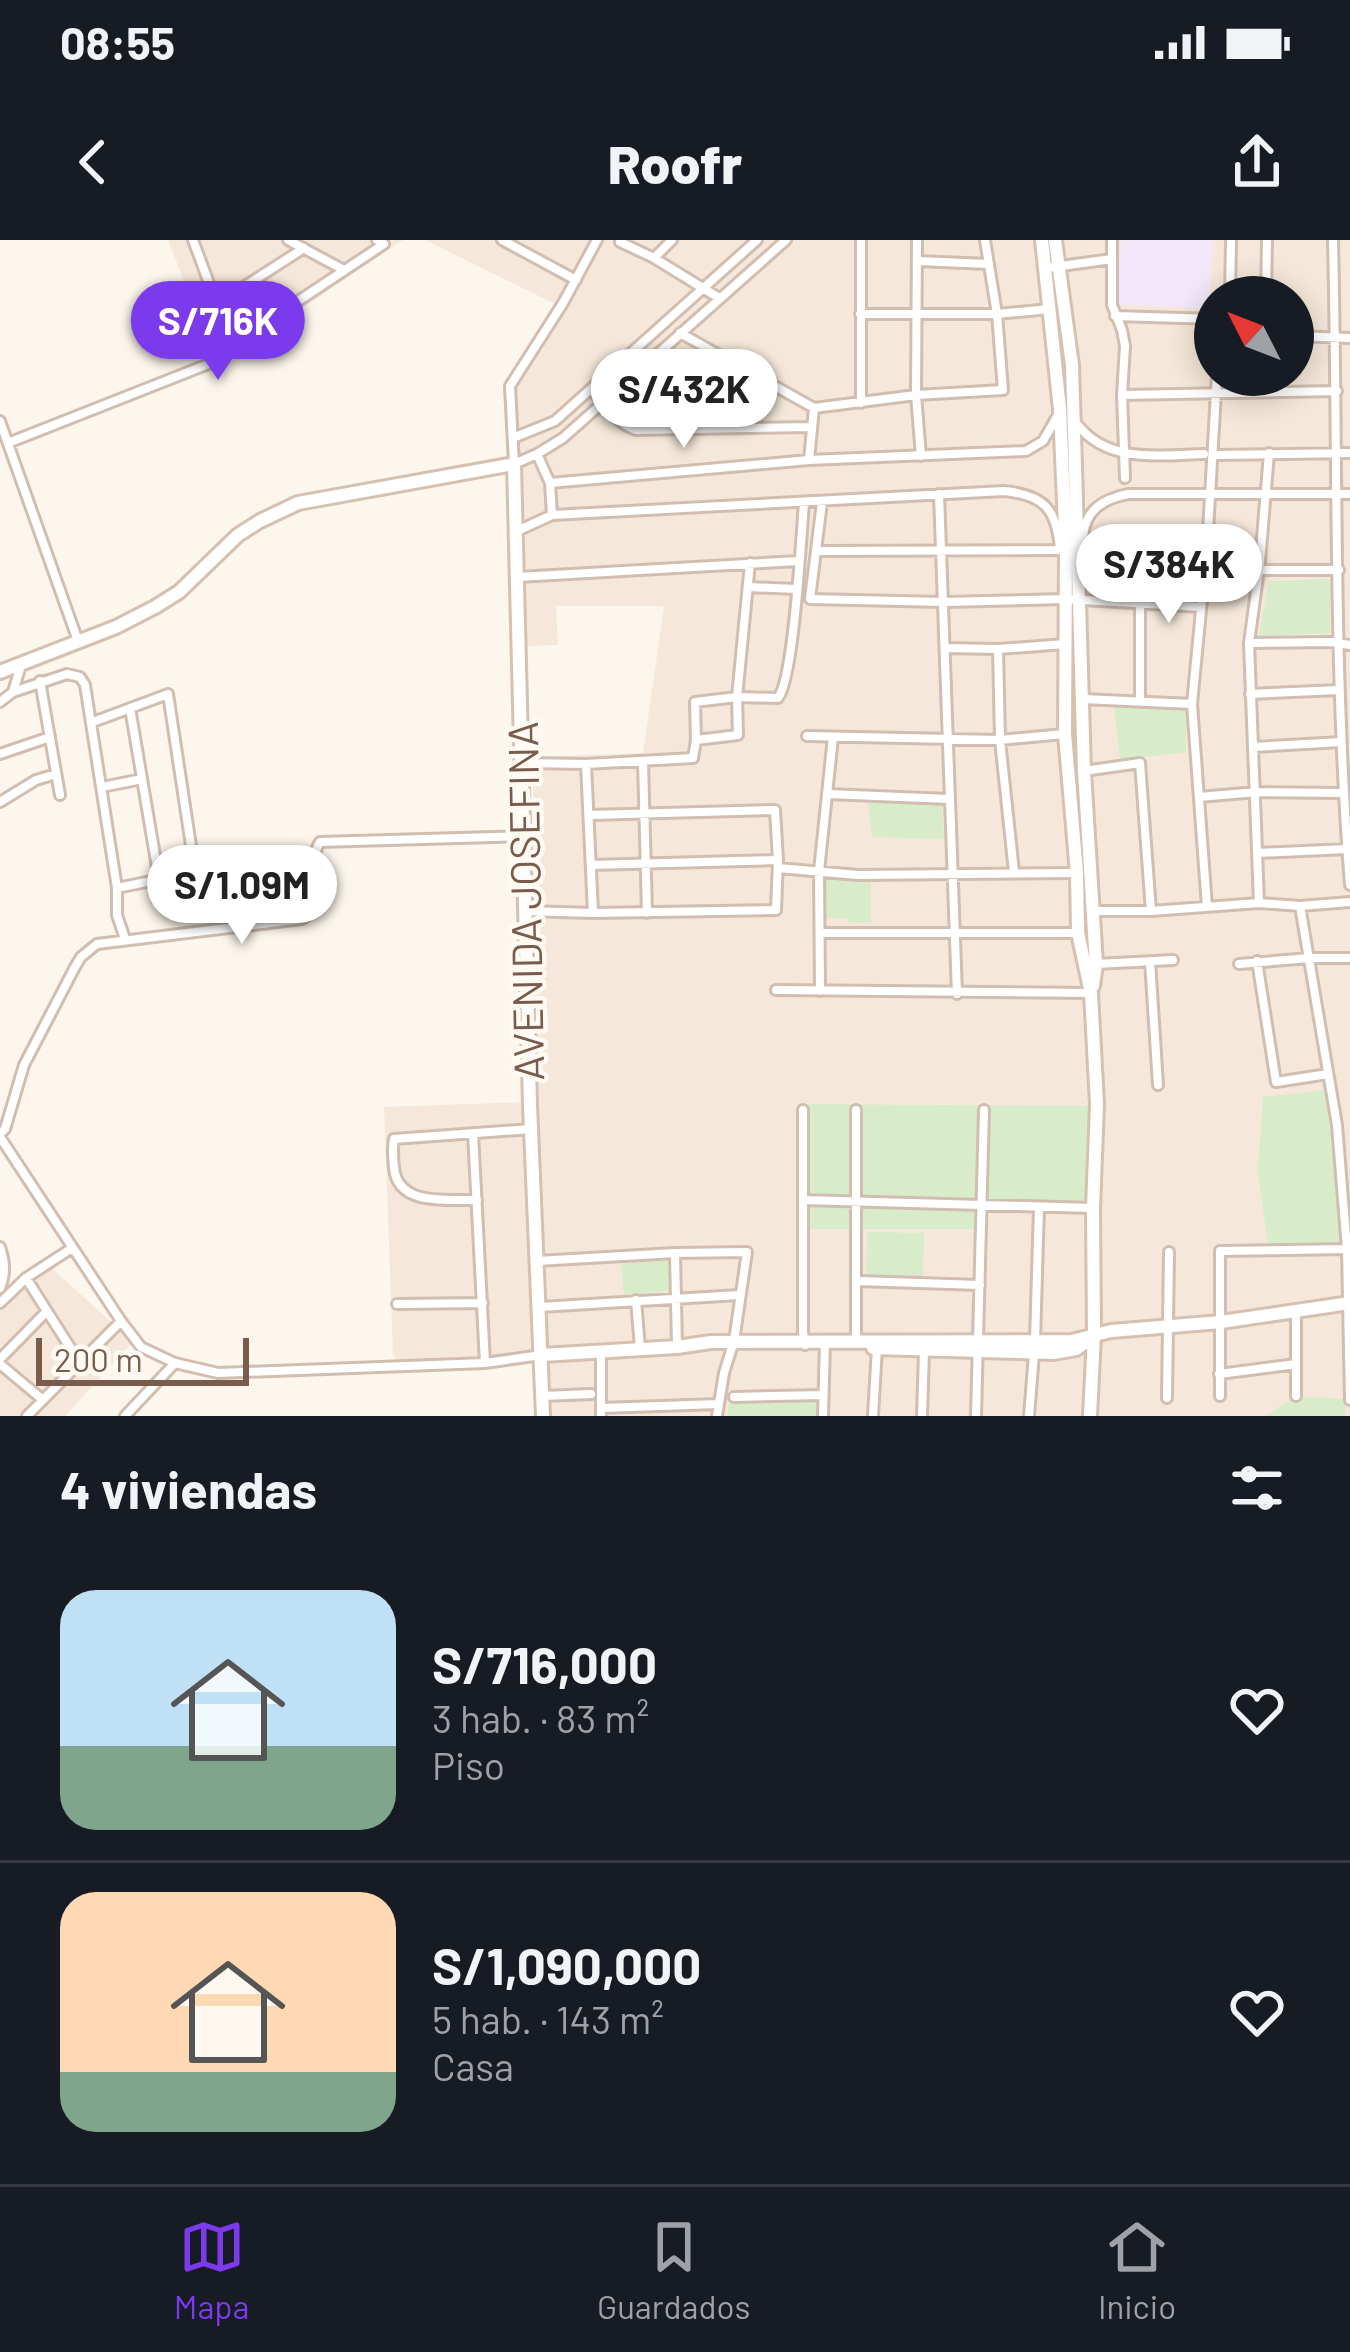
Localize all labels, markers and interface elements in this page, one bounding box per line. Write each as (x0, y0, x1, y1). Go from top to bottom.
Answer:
text: 08:55 (60, 15, 175, 69)
icon: back (60, 129, 126, 195)
icon: share (1224, 129, 1290, 195)
text: Roofr (608, 130, 742, 195)
north arrow (1194, 276, 1314, 396)
map controls (1194, 276, 1314, 396)
pin: S/716K (120, 281, 316, 383)
text: S/716K (158, 296, 278, 343)
pin: S/432K (586, 349, 782, 451)
text: S/432K (618, 364, 750, 411)
pin: S/384K (1071, 524, 1267, 626)
text: S/384K (1103, 539, 1235, 586)
street label: AVENIDA JOSEFINA (496, 721, 552, 1081)
pin: S/1.09M (131, 845, 353, 947)
text: S/1.09M (174, 860, 310, 907)
scale bar (36, 1332, 249, 1385)
text: 200 m (54, 1339, 143, 1379)
icon: filters (1224, 1455, 1290, 1521)
text: 4 viviendas (60, 1458, 317, 1519)
text: S/716,000 (432, 1633, 657, 1694)
icon: home (156, 1638, 300, 1782)
icon: heart (1224, 1677, 1290, 1743)
text: 3 hab. · 83 m² (432, 1694, 649, 1741)
text: Piso (432, 1741, 505, 1788)
text: S/1,090,000 (432, 1934, 701, 1995)
icon: home (156, 1940, 300, 2084)
icon: heart (1224, 1979, 1290, 2045)
text: 5 hab. · 143 m² (432, 1995, 664, 2042)
text: Casa (432, 2042, 514, 2089)
tab: Mapa (174, 2214, 249, 2326)
tab: Guardados (597, 2214, 750, 2326)
tab: Inicio (1098, 2214, 1176, 2326)

